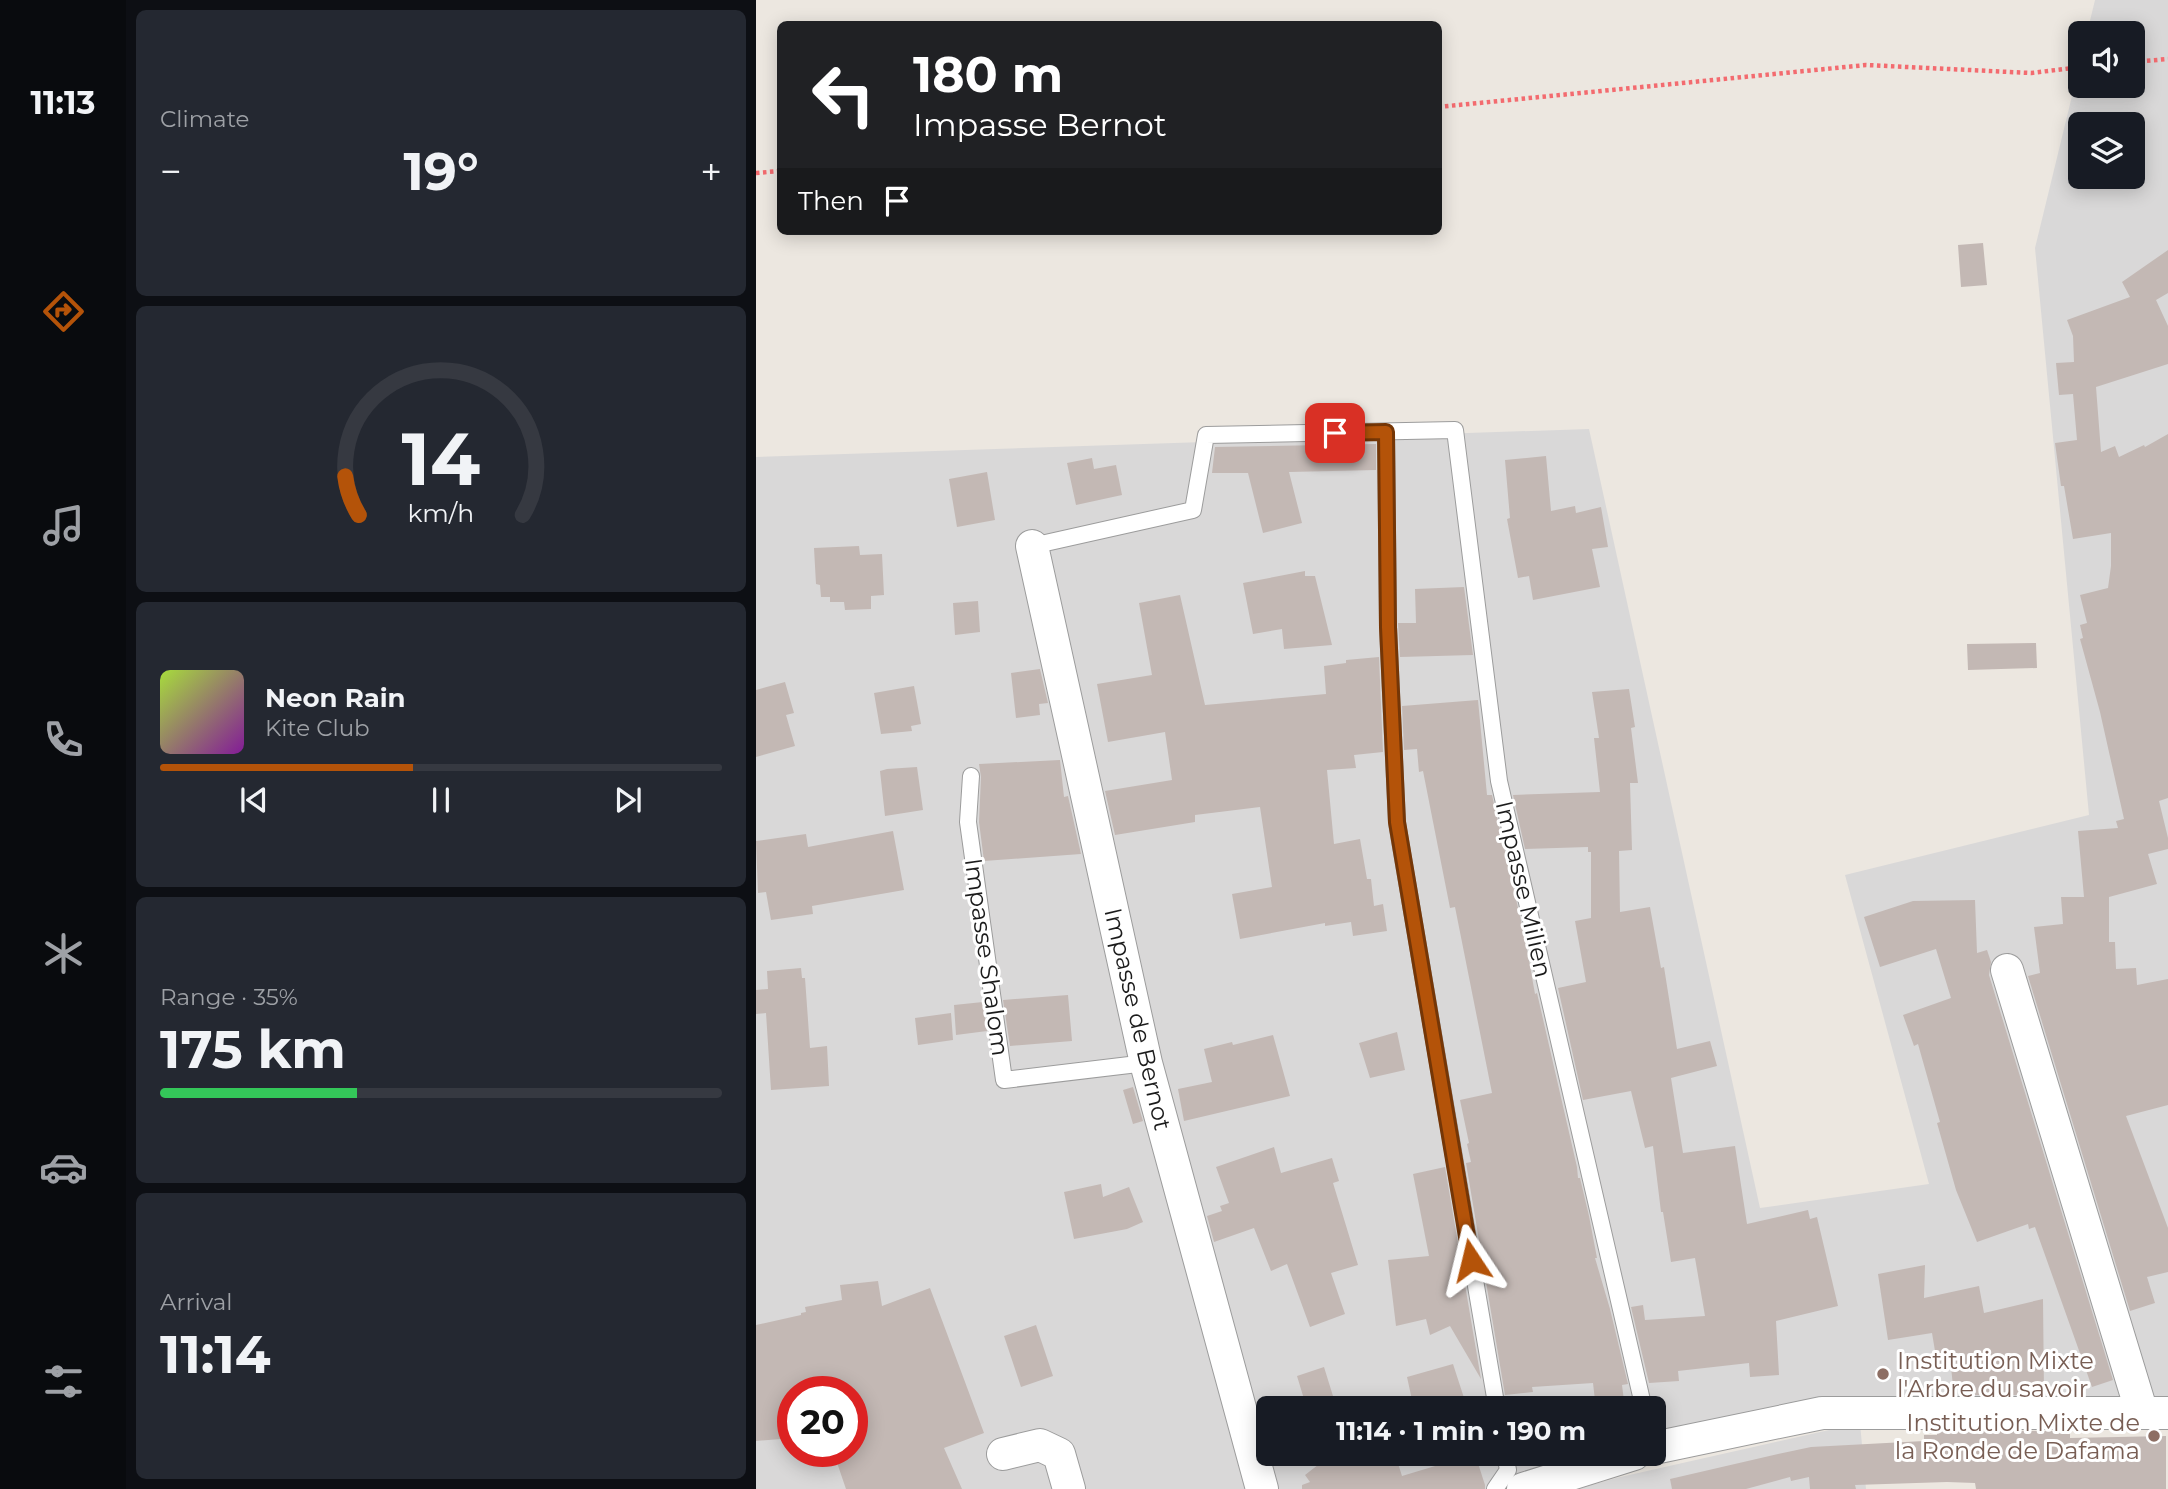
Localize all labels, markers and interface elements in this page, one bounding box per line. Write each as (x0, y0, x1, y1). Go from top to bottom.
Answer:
map controls (2068, 21, 2145, 189)
button: sound (2068, 21, 2145, 98)
text: 180 m (913, 45, 1063, 104)
icon: left (798, 49, 889, 140)
text: 11:13 (31, 83, 95, 122)
text: Climate (160, 105, 249, 133)
text: Impasse Bernot (913, 105, 1167, 144)
button: layers (2068, 112, 2145, 189)
text: 19° (403, 140, 479, 203)
text: − (160, 148, 182, 195)
text: + (700, 148, 722, 195)
icon: arrive (878, 182, 916, 220)
text: Then (798, 185, 864, 217)
icon: directions (39, 287, 88, 336)
pin (1305, 403, 1365, 463)
icon: arrive (1316, 414, 1354, 452)
text: 14 (402, 415, 480, 503)
text: km/h (408, 497, 474, 527)
icon: music (39, 501, 88, 550)
text: Neon Rain (265, 682, 406, 714)
text: Kite Club (265, 714, 370, 742)
icon: phone (39, 715, 88, 764)
icon: previous (235, 781, 273, 819)
icon: pause (422, 781, 460, 819)
icon: next (609, 781, 647, 819)
street label: Impasse Milien (1490, 798, 1558, 980)
street label: Impasse Shalom (959, 856, 1015, 1058)
street label: Impasse de Bernot (1098, 905, 1178, 1133)
icon: climate (39, 929, 88, 978)
text: Range · 35% (160, 983, 298, 1011)
text: 175 km (160, 1018, 346, 1081)
icon: car (39, 1143, 88, 1192)
position arrow (1434, 1223, 1508, 1297)
text: Arrival (160, 1288, 233, 1316)
text: 11:14 (160, 1323, 271, 1386)
place label: Institution Mixte l'Arbre du savoir (1897, 1346, 2094, 1403)
icon: filters (39, 1357, 88, 1406)
marker: Institution Mixte l'Arbre du savoir (1875, 1366, 1891, 1382)
speed limit sign: 20 (777, 1376, 868, 1467)
place label: Institution Mixte de la Ronde de Dafama (1895, 1408, 2140, 1465)
text: 11:14 · 1 min · 190 m (1336, 1415, 1586, 1447)
marker: Institution Mixte de la Ronde de Dafama (2146, 1428, 2162, 1444)

